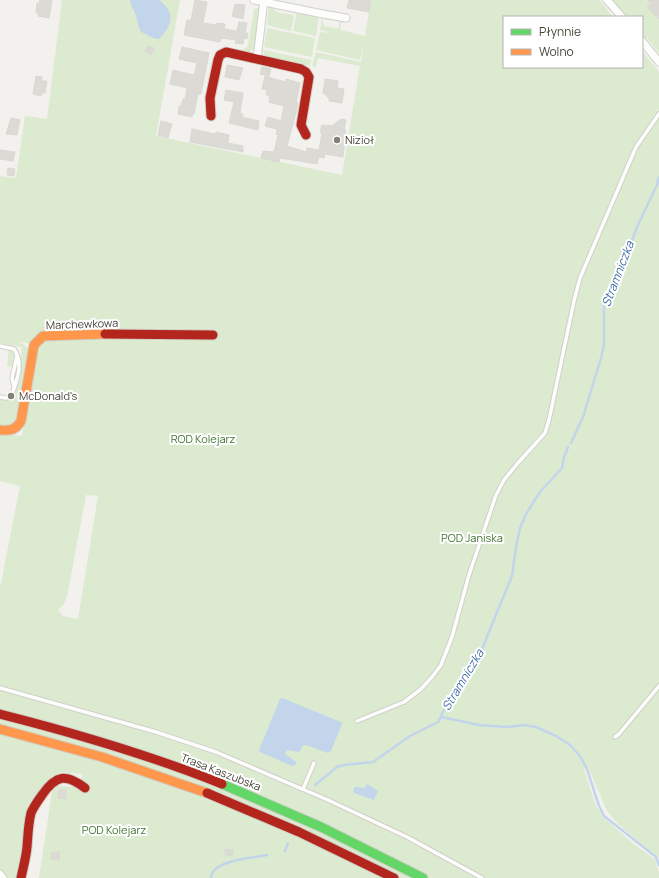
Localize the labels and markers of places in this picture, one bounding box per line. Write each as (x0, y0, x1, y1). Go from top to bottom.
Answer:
place label: Nizioł (345, 132, 374, 147)
marker: Nizioł (332, 135, 342, 145)
place label: McDonald's (19, 388, 77, 403)
marker: McDonald's (6, 391, 16, 401)

